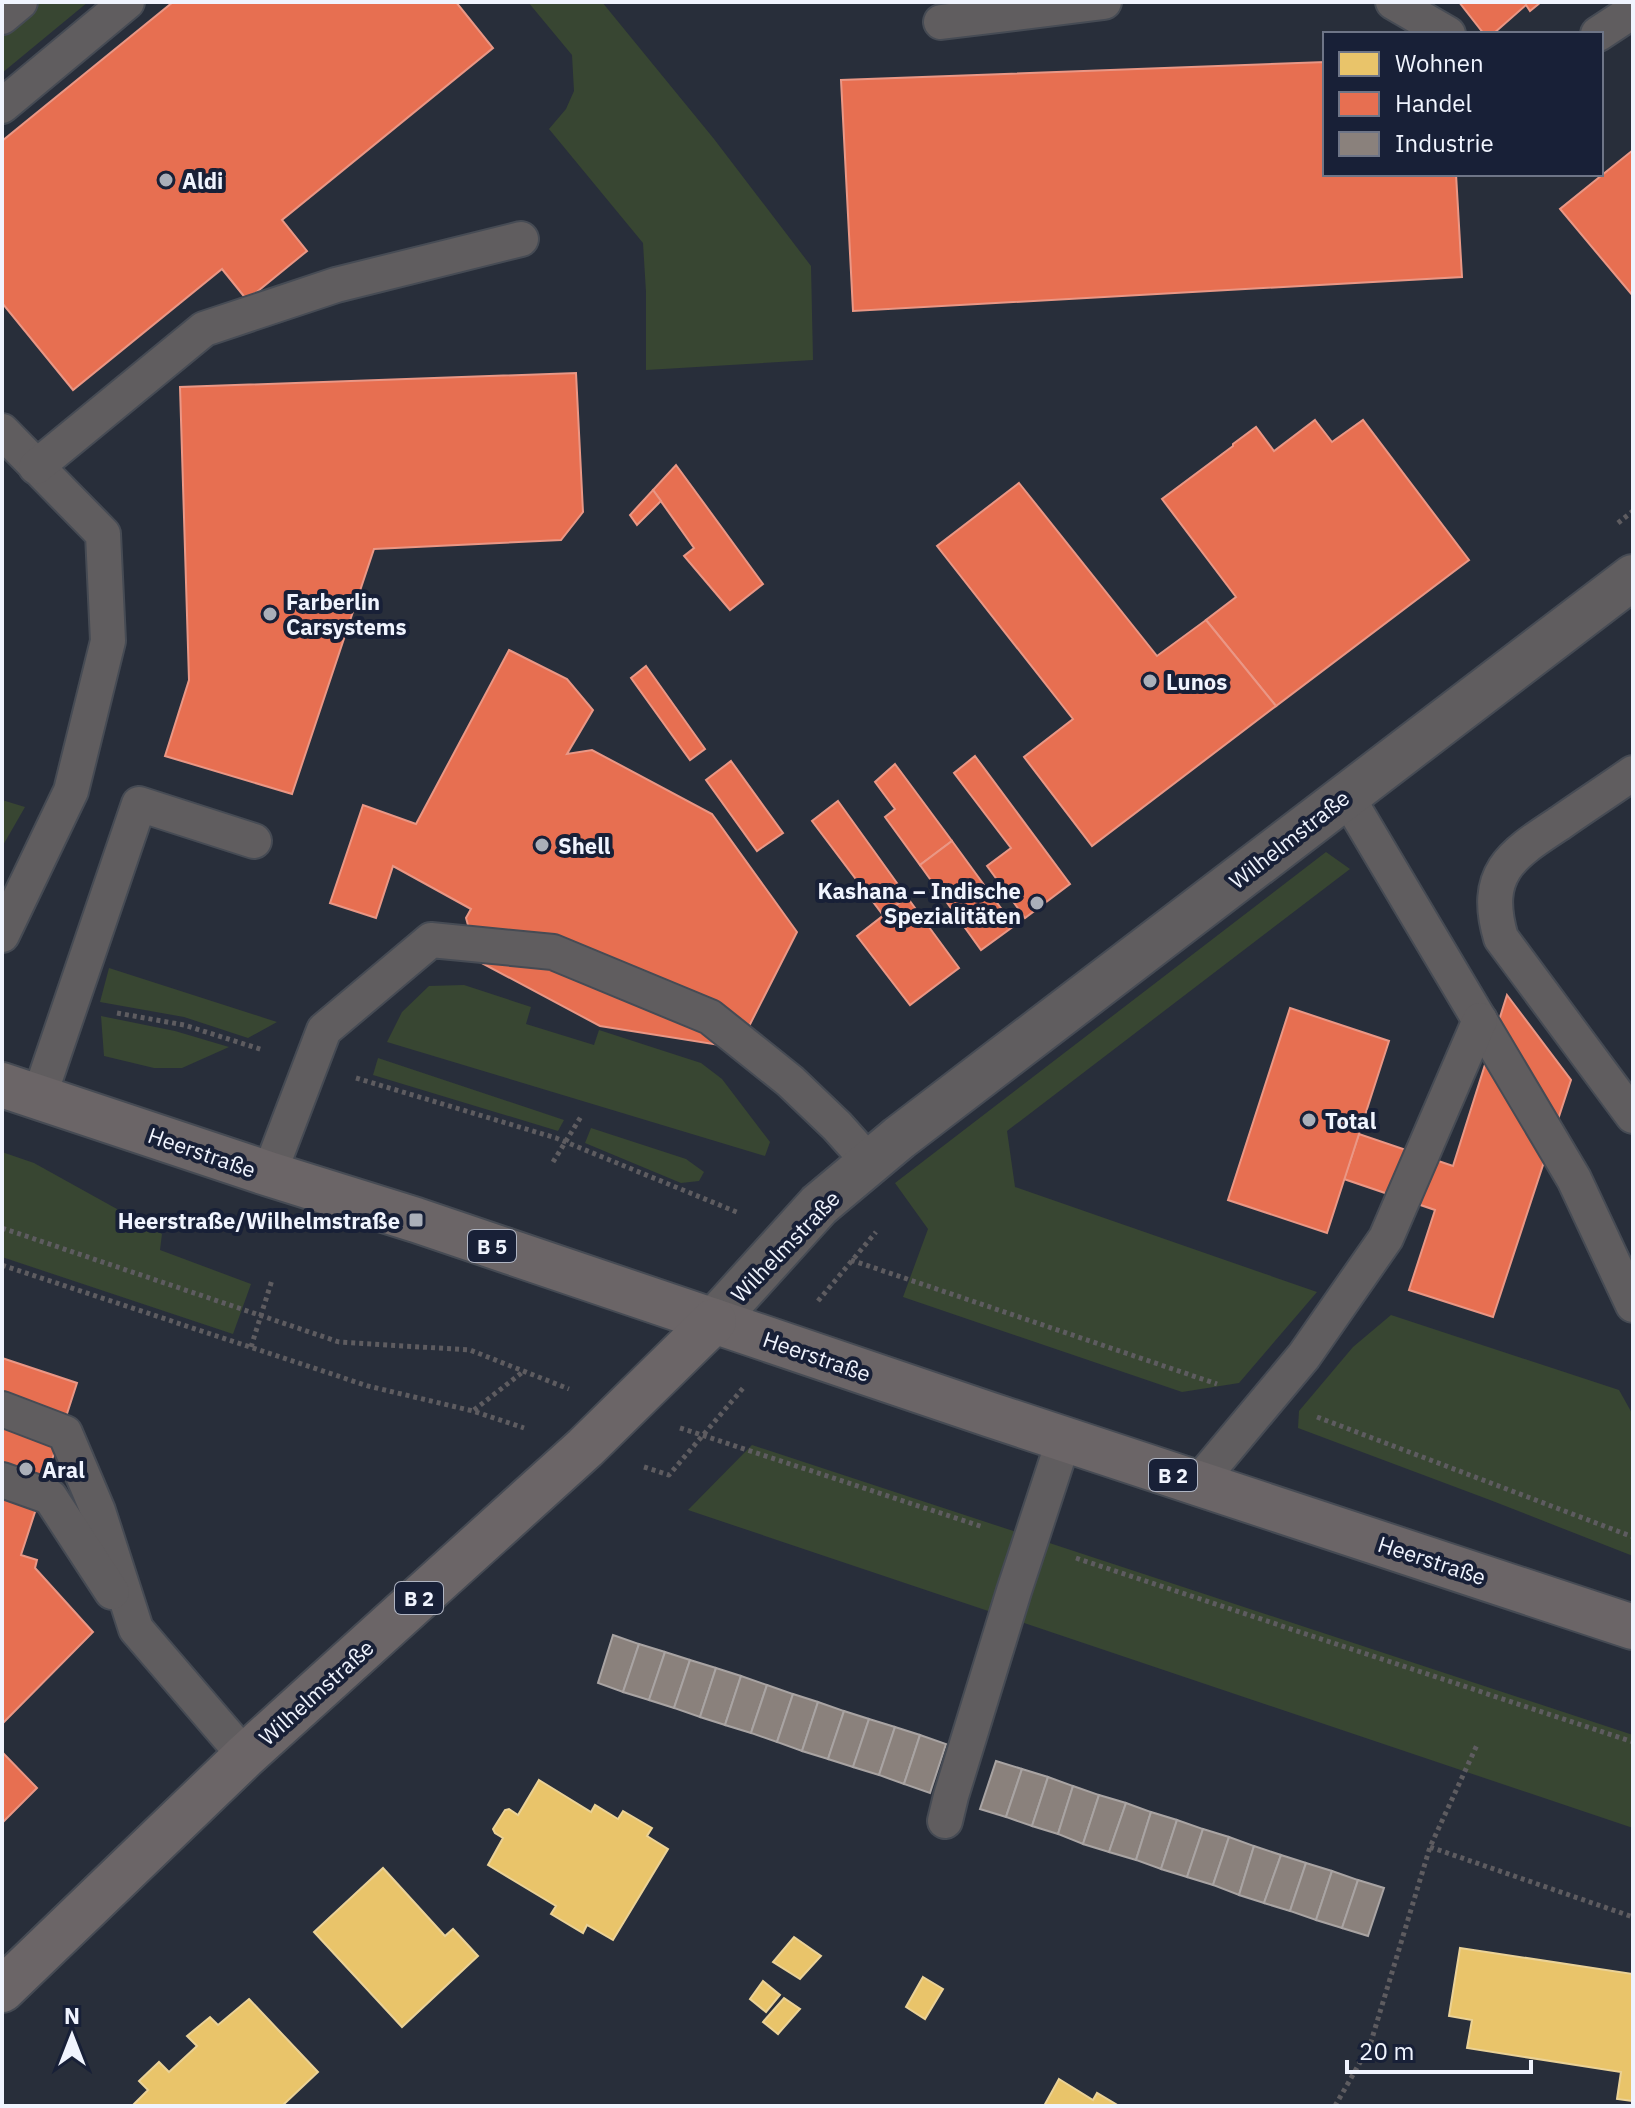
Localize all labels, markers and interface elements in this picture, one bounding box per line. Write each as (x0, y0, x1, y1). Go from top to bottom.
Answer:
legend (1323, 32, 1603, 176)
text: Wohnen (1395, 47, 1484, 79)
text: Handel (1395, 87, 1472, 119)
text: Industrie (1395, 127, 1494, 159)
place label: Aldi (182, 166, 223, 195)
marker: Aldi (157, 171, 175, 189)
place label: Farberlin Carsystems (286, 587, 407, 641)
marker: Farberlin Carsystems (261, 605, 279, 623)
place label: Lunos (1166, 667, 1227, 696)
marker: Lunos (1141, 672, 1159, 690)
street label: Wilhelmstraße (1223, 783, 1355, 895)
place label: Shell (558, 831, 611, 860)
marker: Shell (533, 836, 551, 854)
place label: Kashana – Indische Spezialitäten (817, 876, 1021, 930)
marker: Kashana – Indische Spezialitäten (1028, 894, 1046, 912)
place label: Total (1325, 1106, 1377, 1135)
marker: Total (1300, 1111, 1318, 1129)
street label: Heerstraße (144, 1120, 260, 1184)
street label: Wilhelmstraße (724, 1184, 846, 1308)
place label: Heerstraße/Wilhelmstraße (118, 1206, 400, 1235)
marker: Heerstraße/Wilhelmstraße (407, 1211, 425, 1229)
road number: B 5 (468, 1230, 516, 1262)
street label: Heerstraße (759, 1324, 875, 1388)
place label: Aral (42, 1455, 85, 1484)
road number: B 2 (1149, 1459, 1197, 1491)
marker: Aral (17, 1460, 35, 1478)
street label: Heerstraße (1374, 1529, 1490, 1591)
road number: B 2 (395, 1582, 443, 1614)
street label: Wilhelmstraße (252, 1633, 380, 1751)
north arrow (32, 1996, 112, 2076)
text: N (64, 2001, 80, 2030)
scale bar (1347, 2024, 1531, 2074)
text: 20 m (1359, 2035, 1414, 2067)

